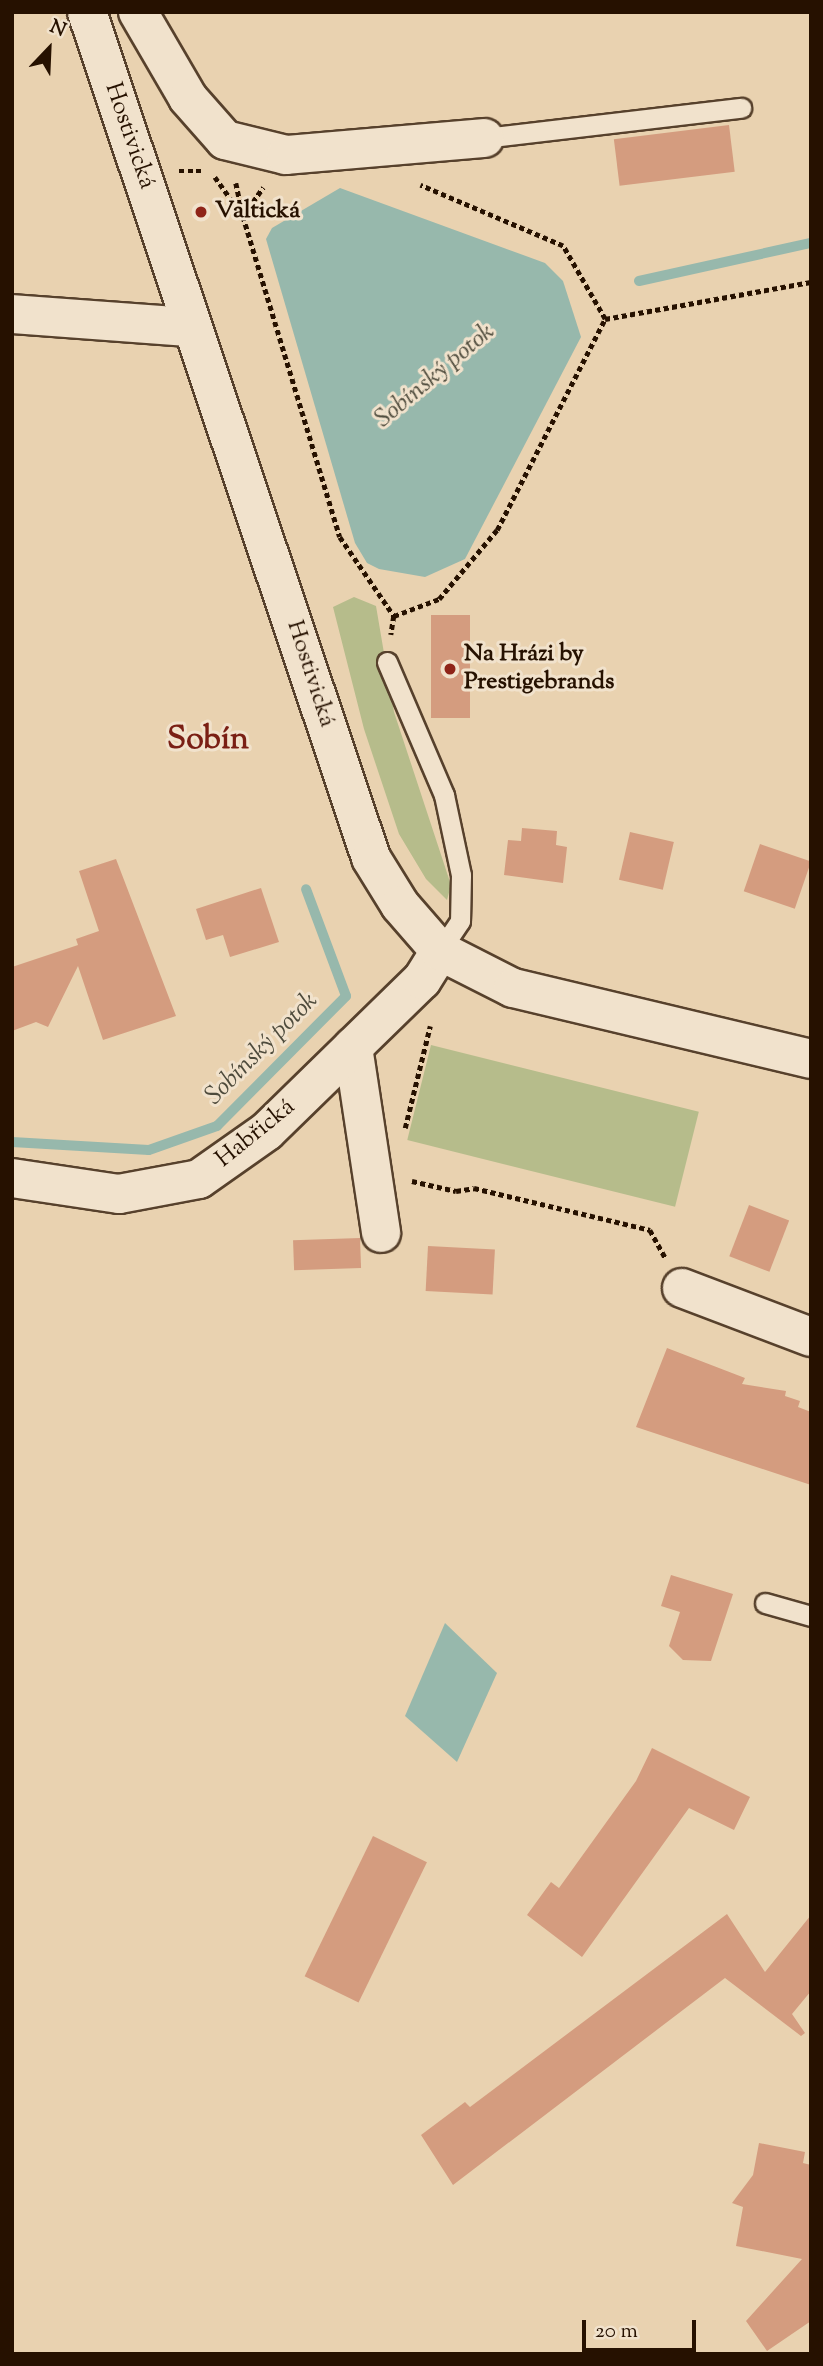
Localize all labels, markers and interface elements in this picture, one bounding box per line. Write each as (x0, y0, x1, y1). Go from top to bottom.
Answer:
north arrow (14, 14, 84, 84)
text: N (45, 14, 70, 45)
street label: Hostivická (97, 79, 161, 193)
place label: Valtická (215, 198, 300, 226)
marker: Valtická (193, 204, 209, 220)
water label: Sobínský potok (369, 317, 501, 435)
street label: Hostivická (279, 617, 341, 731)
place label: Na Hrázi by Prestigebrands (464, 641, 614, 697)
marker: Na Hrázi by Prestigebrands (442, 661, 458, 677)
district label: Sobín (167, 721, 249, 759)
water label: Sobínský potok (199, 986, 325, 1112)
street label: Habřická (211, 1093, 301, 1175)
scale bar (585, 2306, 699, 2350)
text: 20 m (595, 2317, 638, 2347)

